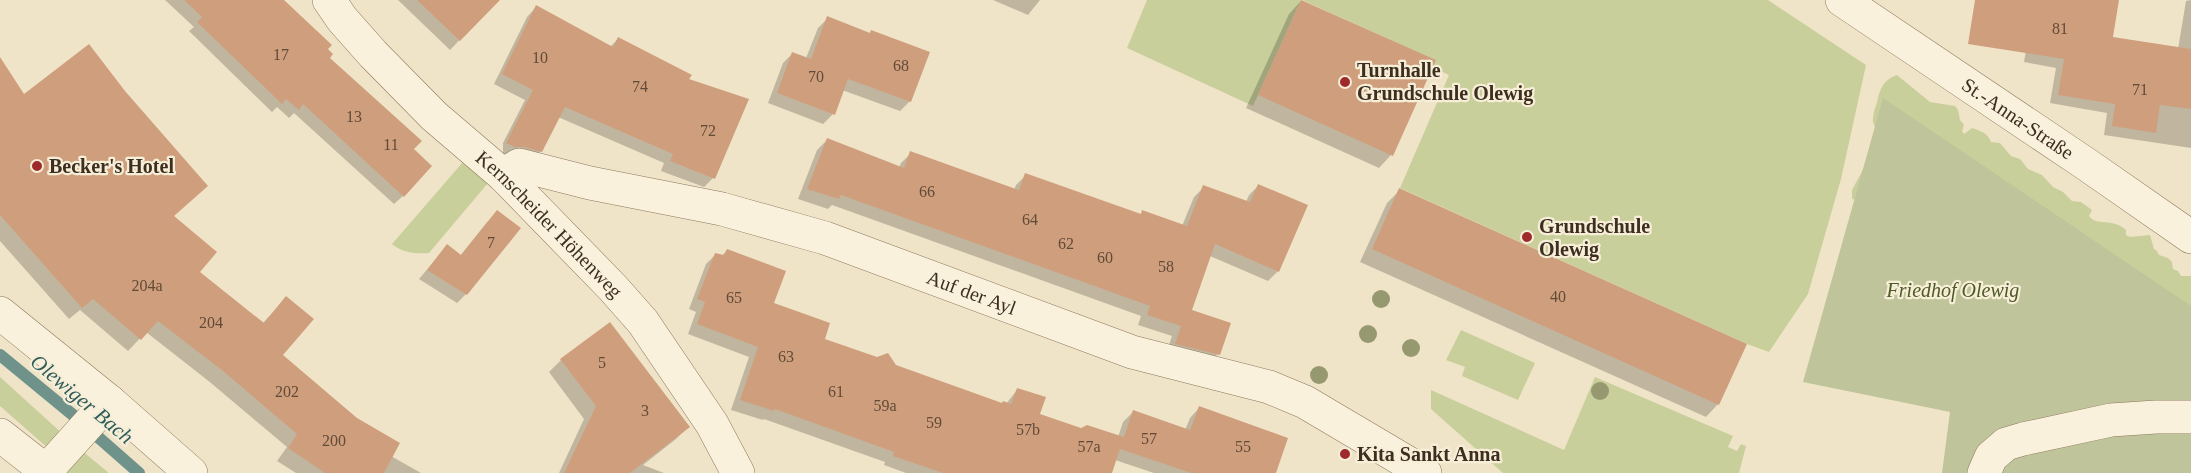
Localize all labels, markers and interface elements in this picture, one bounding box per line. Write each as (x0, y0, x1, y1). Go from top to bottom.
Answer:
house number: 81 (2052, 20, 2068, 37)
house number: 17 (273, 46, 289, 63)
house number: 10 (532, 49, 548, 66)
house number: 68 (893, 57, 909, 74)
place label: Turnhalle Grundschule Olewig (1357, 59, 1533, 105)
house number: 70 (808, 68, 824, 85)
street label: St.-Anna-Straße (1958, 73, 2078, 164)
marker: Turnhalle Grundschule Olewig (1338, 75, 1352, 89)
house number: 74 (632, 78, 648, 95)
house number: 71 (2132, 81, 2148, 98)
house number: 13 (346, 108, 362, 125)
house number: 72 (700, 122, 716, 139)
house number: 11 (383, 136, 399, 153)
street label: Kernscheider Höhenweg (472, 146, 627, 303)
place label: Becker's Hotel (49, 155, 174, 177)
marker: Becker's Hotel (30, 159, 44, 173)
house number: 66 (919, 183, 935, 200)
house number: 64 (1022, 211, 1038, 228)
place label: Grundschule Olewig (1539, 215, 1650, 261)
marker: Grundschule Olewig (1520, 230, 1534, 244)
house number: 7 (487, 234, 495, 251)
house number: 62 (1058, 235, 1074, 252)
house number: 60 (1097, 249, 1113, 266)
house number: 58 (1158, 258, 1174, 275)
street label: Auf der Ayl (924, 266, 1020, 319)
house number: 204a (131, 277, 163, 294)
park label: Friedhof Olewig (1886, 279, 2019, 302)
house number: 40 (1550, 288, 1566, 305)
house number: 65 (726, 289, 742, 306)
house number: 204 (199, 314, 223, 331)
house number: 63 (778, 348, 794, 365)
water label: Olewiger Bach (26, 349, 138, 449)
house number: 5 (598, 354, 606, 371)
house number: 202 (275, 383, 299, 400)
house number: 61 (828, 383, 844, 400)
house number: 59a (873, 397, 897, 414)
house number: 3 (641, 402, 649, 419)
house number: 59 (926, 414, 942, 431)
house number: 57b (1016, 421, 1040, 438)
house number: 57 (1141, 430, 1157, 447)
house number: 200 (322, 432, 346, 449)
house number: 57a (1077, 438, 1101, 455)
house number: 55 (1235, 438, 1251, 455)
place label: Kita Sankt Anna (1357, 443, 1500, 465)
marker: Kita Sankt Anna (1338, 447, 1352, 461)

